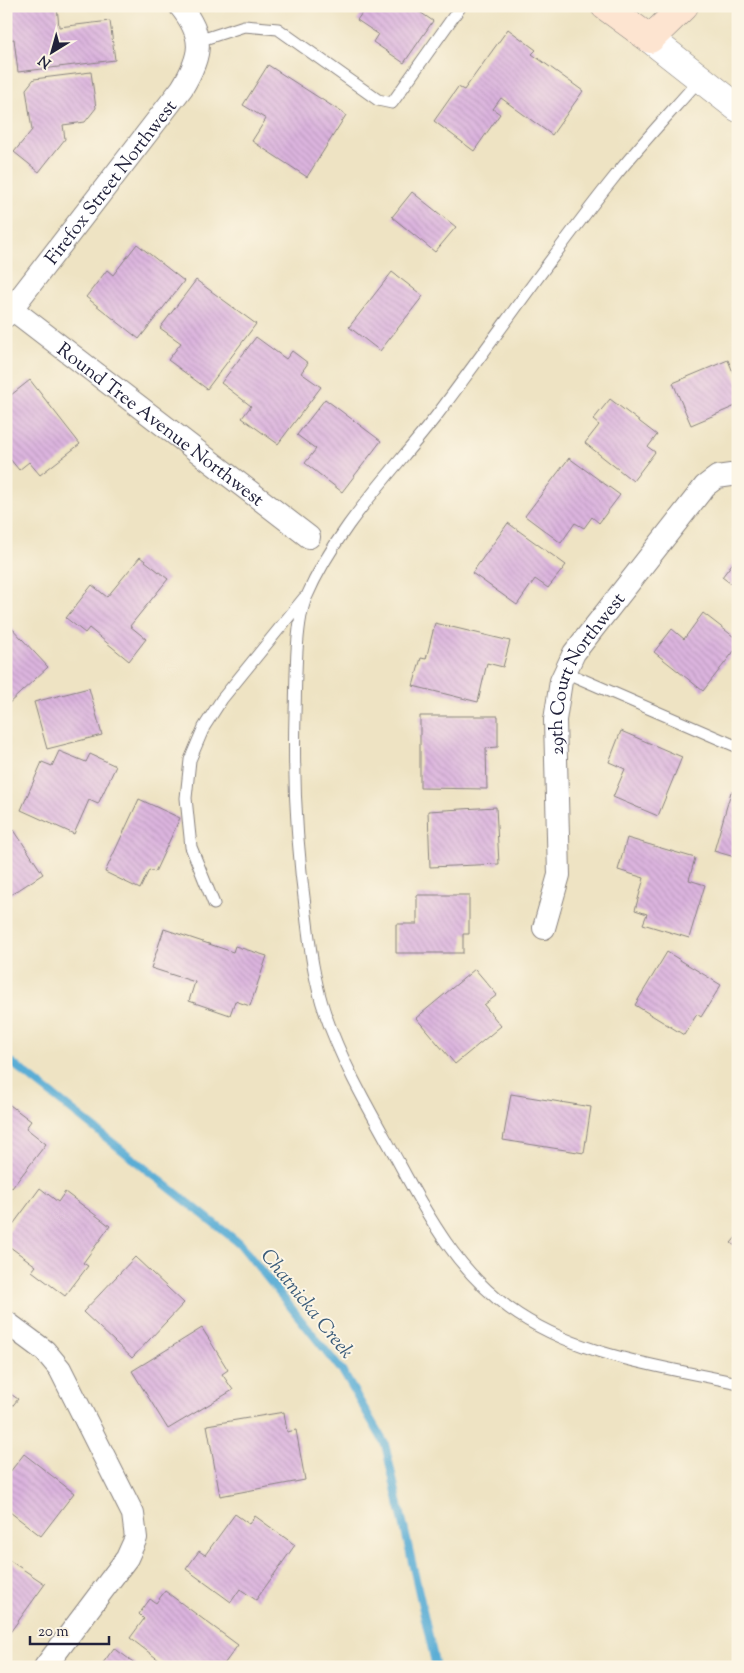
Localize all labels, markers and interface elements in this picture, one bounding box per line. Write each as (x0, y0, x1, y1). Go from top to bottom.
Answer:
north arrow (28, 28, 78, 78)
text: N (35, 49, 56, 72)
street label: Firefox Street Northwest (39, 94, 185, 271)
street label: Round Tree Avenue Northwest (50, 337, 269, 514)
street label: 29th Court Northwest (544, 587, 633, 755)
water label: Chatnicka Creek (253, 1243, 360, 1366)
scale bar (30, 1613, 109, 1645)
text: 20 m (38, 1622, 69, 1643)

